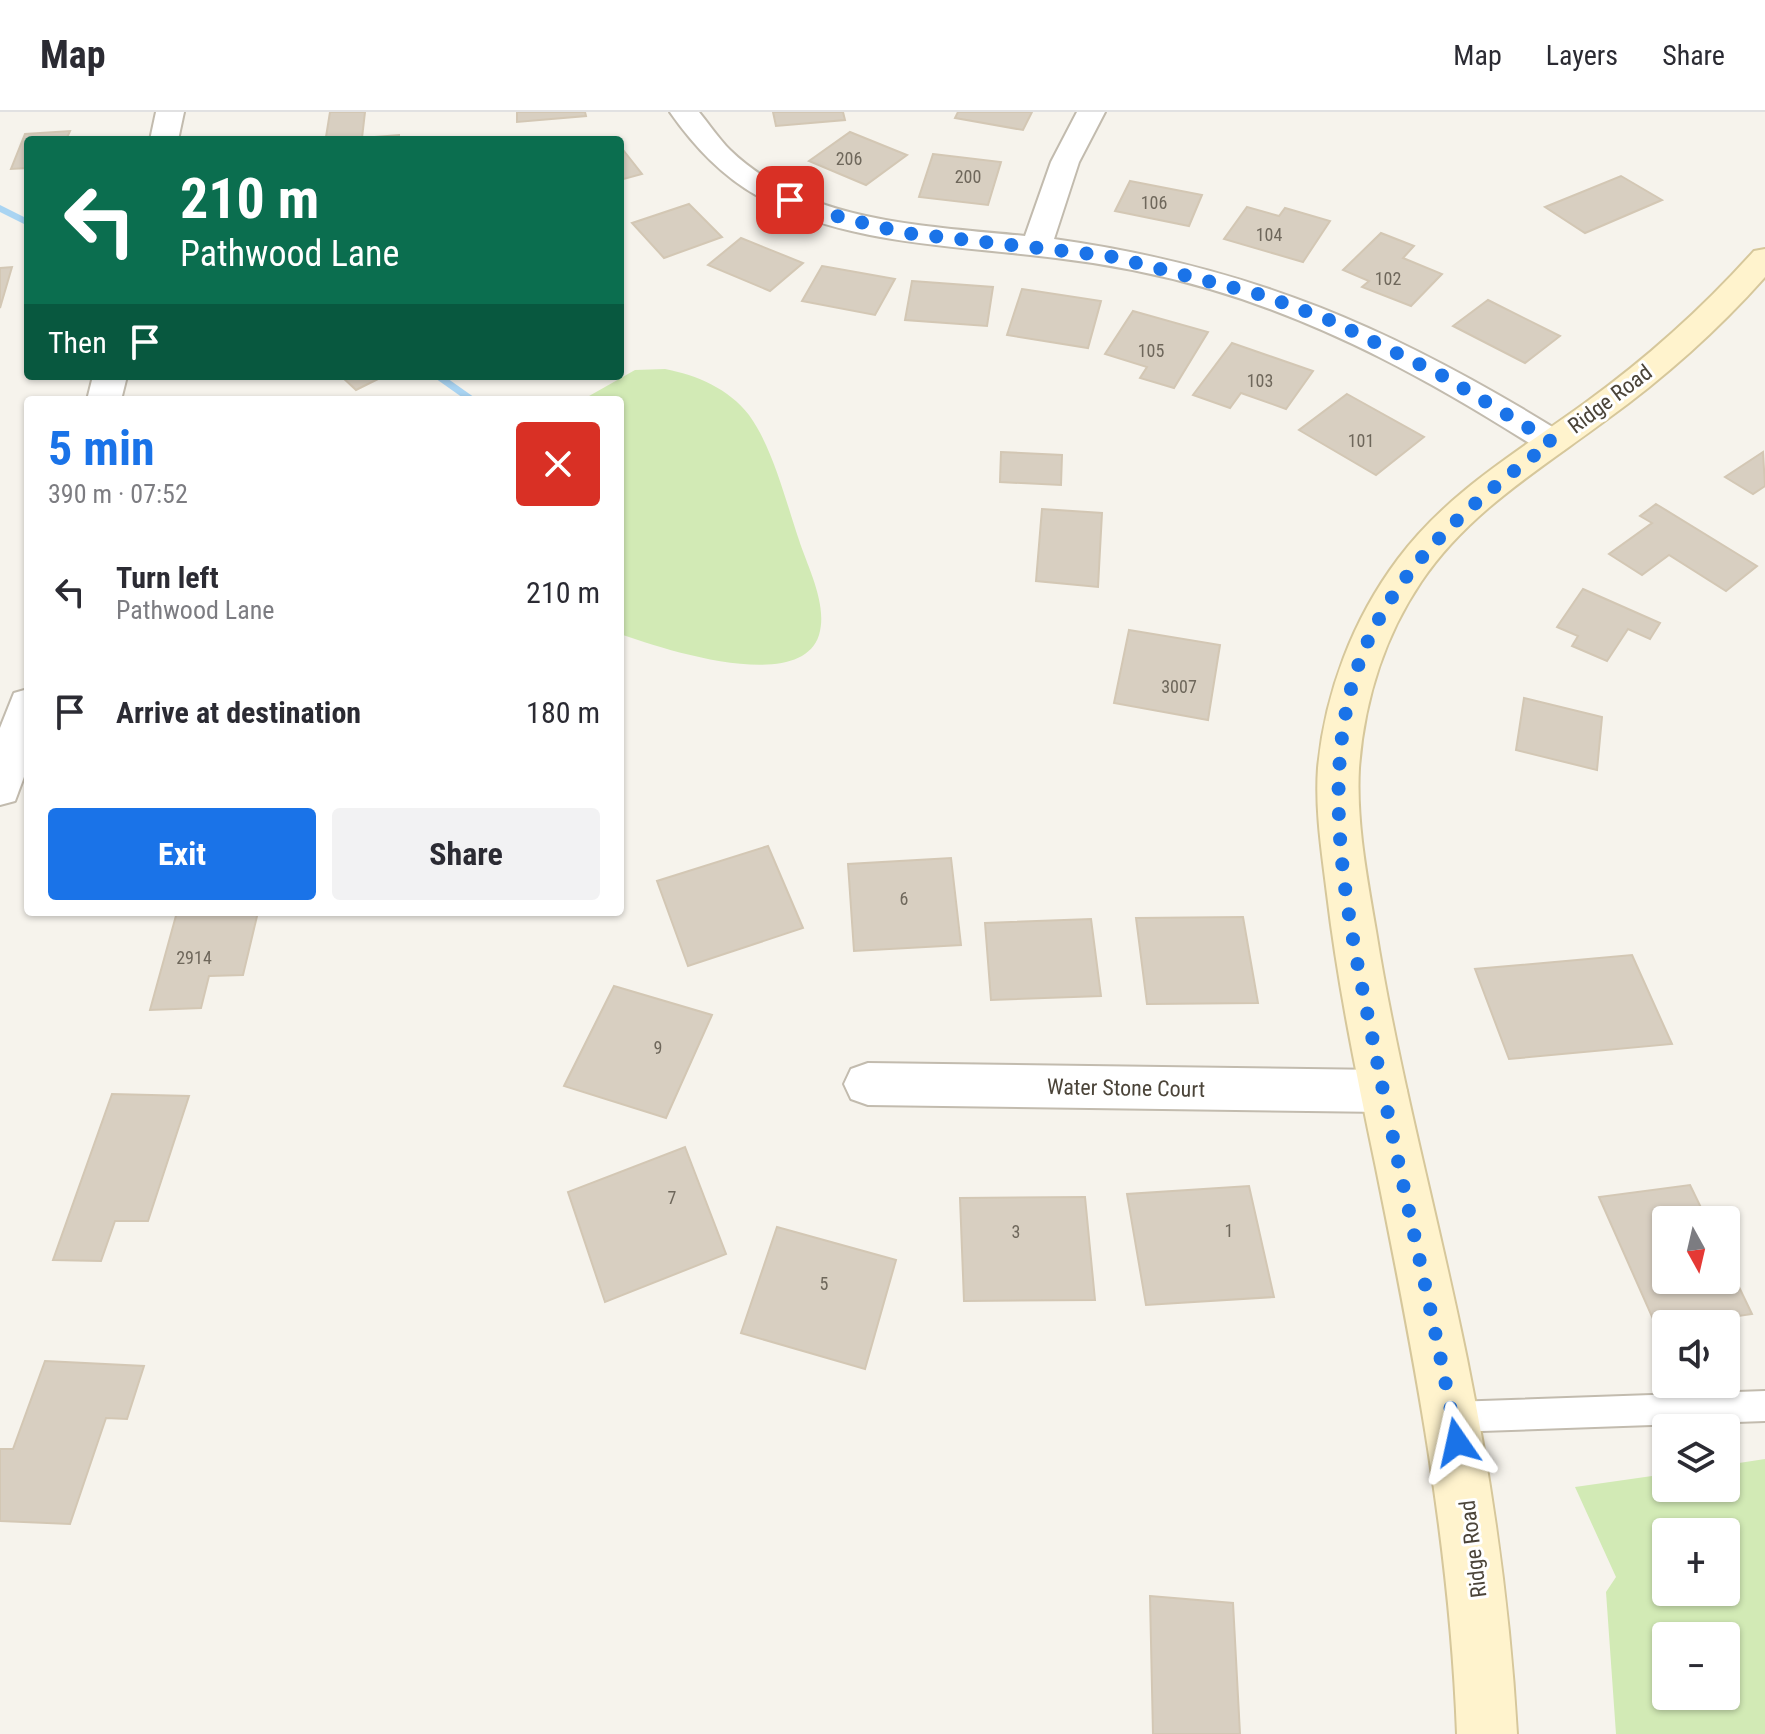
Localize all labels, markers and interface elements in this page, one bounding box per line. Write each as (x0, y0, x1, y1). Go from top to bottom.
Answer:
text: Map (40, 33, 106, 77)
text: Map (1453, 39, 1502, 72)
text: Layers (1546, 39, 1618, 72)
text: Share (1662, 39, 1725, 72)
house number: 206 (836, 148, 862, 169)
text: 210 m (180, 166, 319, 232)
pin (756, 166, 824, 234)
house number: 200 (955, 166, 981, 187)
icon: left (48, 168, 152, 272)
icon: arrive (768, 178, 812, 222)
house number: 106 (1141, 192, 1167, 213)
house number: 104 (1256, 224, 1282, 245)
text: Pathwood Lane (180, 233, 399, 275)
house number: 102 (1375, 268, 1401, 289)
icon: arrive (123, 320, 167, 364)
text: Then (48, 325, 107, 360)
house number: 105 (1138, 340, 1164, 361)
street label: Ridge Road (1563, 360, 1657, 438)
house number: 103 (1247, 370, 1273, 391)
text: 5 min (48, 420, 155, 477)
button: close (516, 422, 600, 506)
house number: 101 (1348, 430, 1374, 451)
text: 390 m · 07:52 (48, 479, 188, 509)
text: Turn left (116, 560, 219, 595)
icon: left (48, 570, 92, 614)
text: 210 m (526, 575, 600, 610)
text: Pathwood Lane (116, 595, 274, 625)
house number: 3007 (1161, 676, 1197, 697)
icon: arrive (48, 690, 92, 734)
text: Arrive at destination (116, 695, 361, 730)
text: 180 m (526, 695, 600, 730)
button: Exit (48, 808, 316, 900)
button: Share (332, 808, 600, 900)
house number: 6 (900, 888, 908, 909)
house number: 2914 (176, 947, 212, 968)
house number: 9 (654, 1037, 662, 1058)
street label: Water Stone Court (1047, 1074, 1205, 1102)
house number: 7 (668, 1187, 677, 1208)
north arrow (1652, 1206, 1740, 1294)
map controls (1652, 1206, 1740, 1710)
house number: 1 (1225, 1220, 1233, 1241)
house number: 3 (1012, 1221, 1020, 1242)
house number: 5 (820, 1273, 829, 1294)
button: sound (1652, 1310, 1740, 1398)
position arrow (1415, 1400, 1499, 1484)
button: layers (1652, 1414, 1740, 1502)
street label: Ridge Road (1455, 1499, 1491, 1599)
button: + (1652, 1518, 1740, 1606)
button: − (1652, 1622, 1740, 1710)

